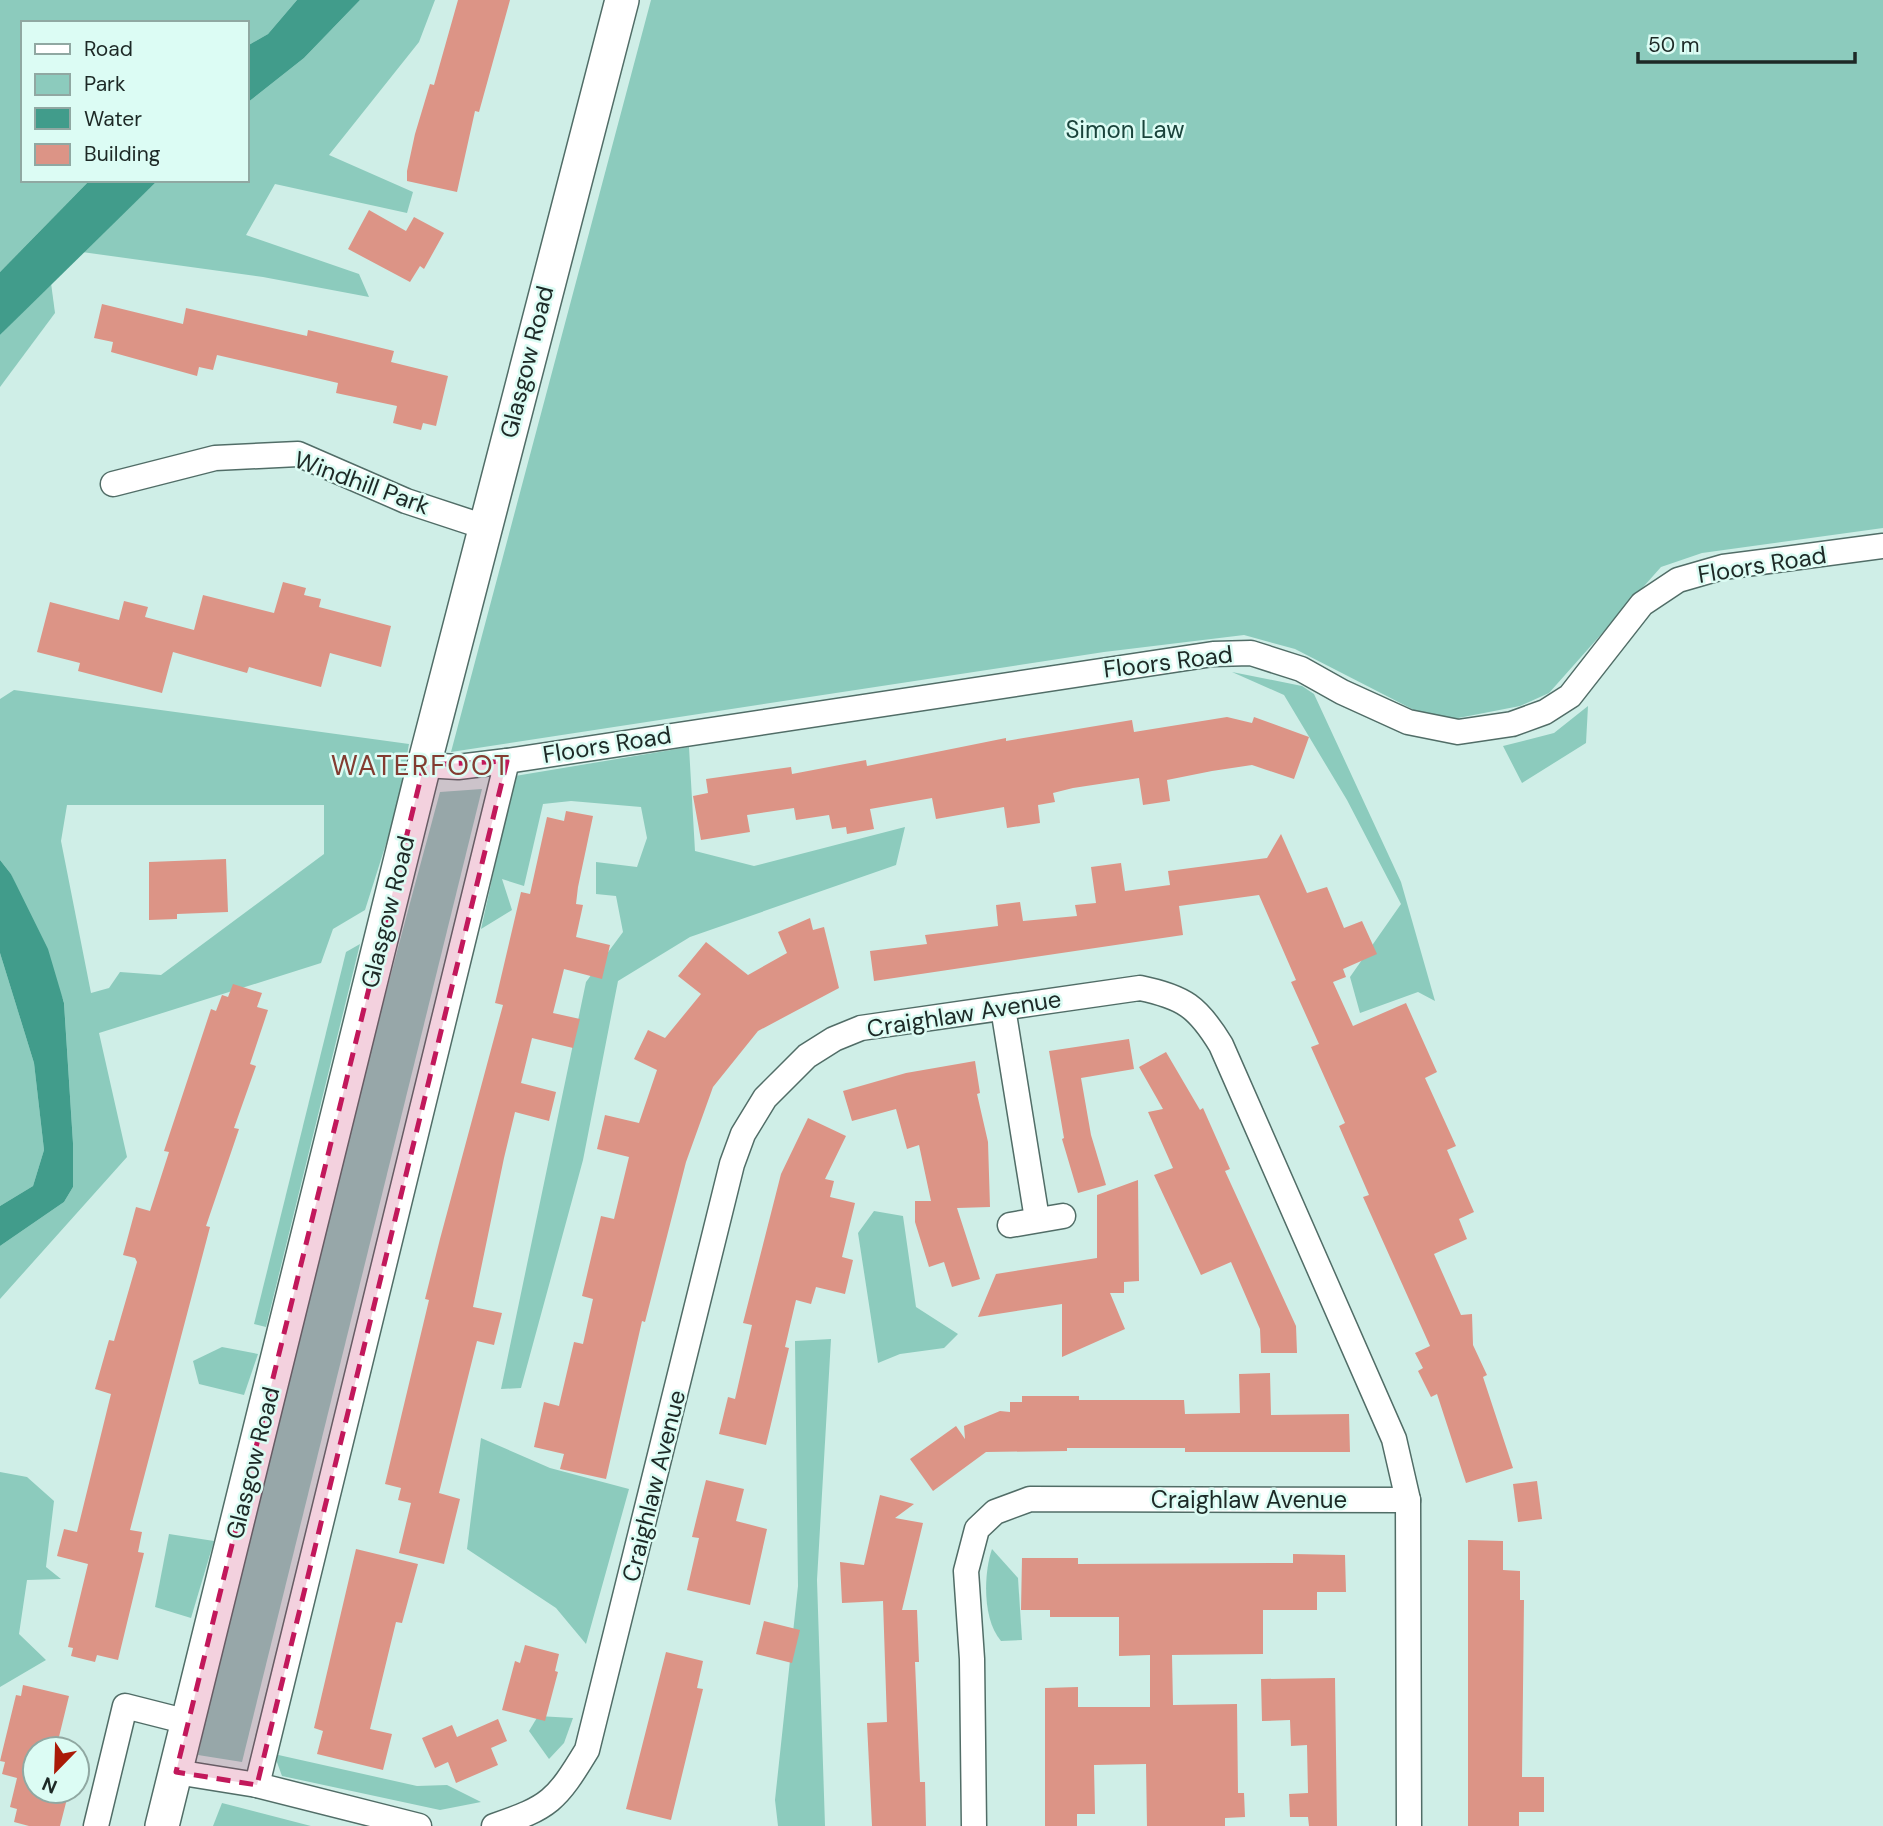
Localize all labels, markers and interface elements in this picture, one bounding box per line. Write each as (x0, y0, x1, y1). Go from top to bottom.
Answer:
legend (21, 21, 248, 182)
scale bar (1638, 21, 1855, 65)
text: 50 m (1648, 31, 1699, 59)
text: Road (84, 35, 133, 63)
text: Park (84, 70, 126, 98)
text: Water (84, 105, 142, 133)
park label: Simon Law (1065, 114, 1185, 145)
text: Building (84, 140, 161, 168)
street label: Glasgow Road (493, 282, 560, 441)
street label: Windhill Park (290, 444, 434, 521)
street label: Floors Road (1695, 539, 1828, 590)
street label: Floors Road (1102, 638, 1234, 685)
street label: Floors Road (540, 719, 673, 770)
district label: WATERFOOT (331, 747, 511, 784)
street label: Glasgow Road (354, 832, 421, 991)
street label: Craighlaw Avenue (864, 983, 1063, 1044)
street label: Glasgow Road (219, 1383, 286, 1542)
street label: Craighlaw Avenue (615, 1387, 692, 1585)
street label: Craighlaw Avenue (1151, 1484, 1347, 1515)
north arrow (21, 1735, 91, 1805)
text: N (38, 1771, 61, 1799)

